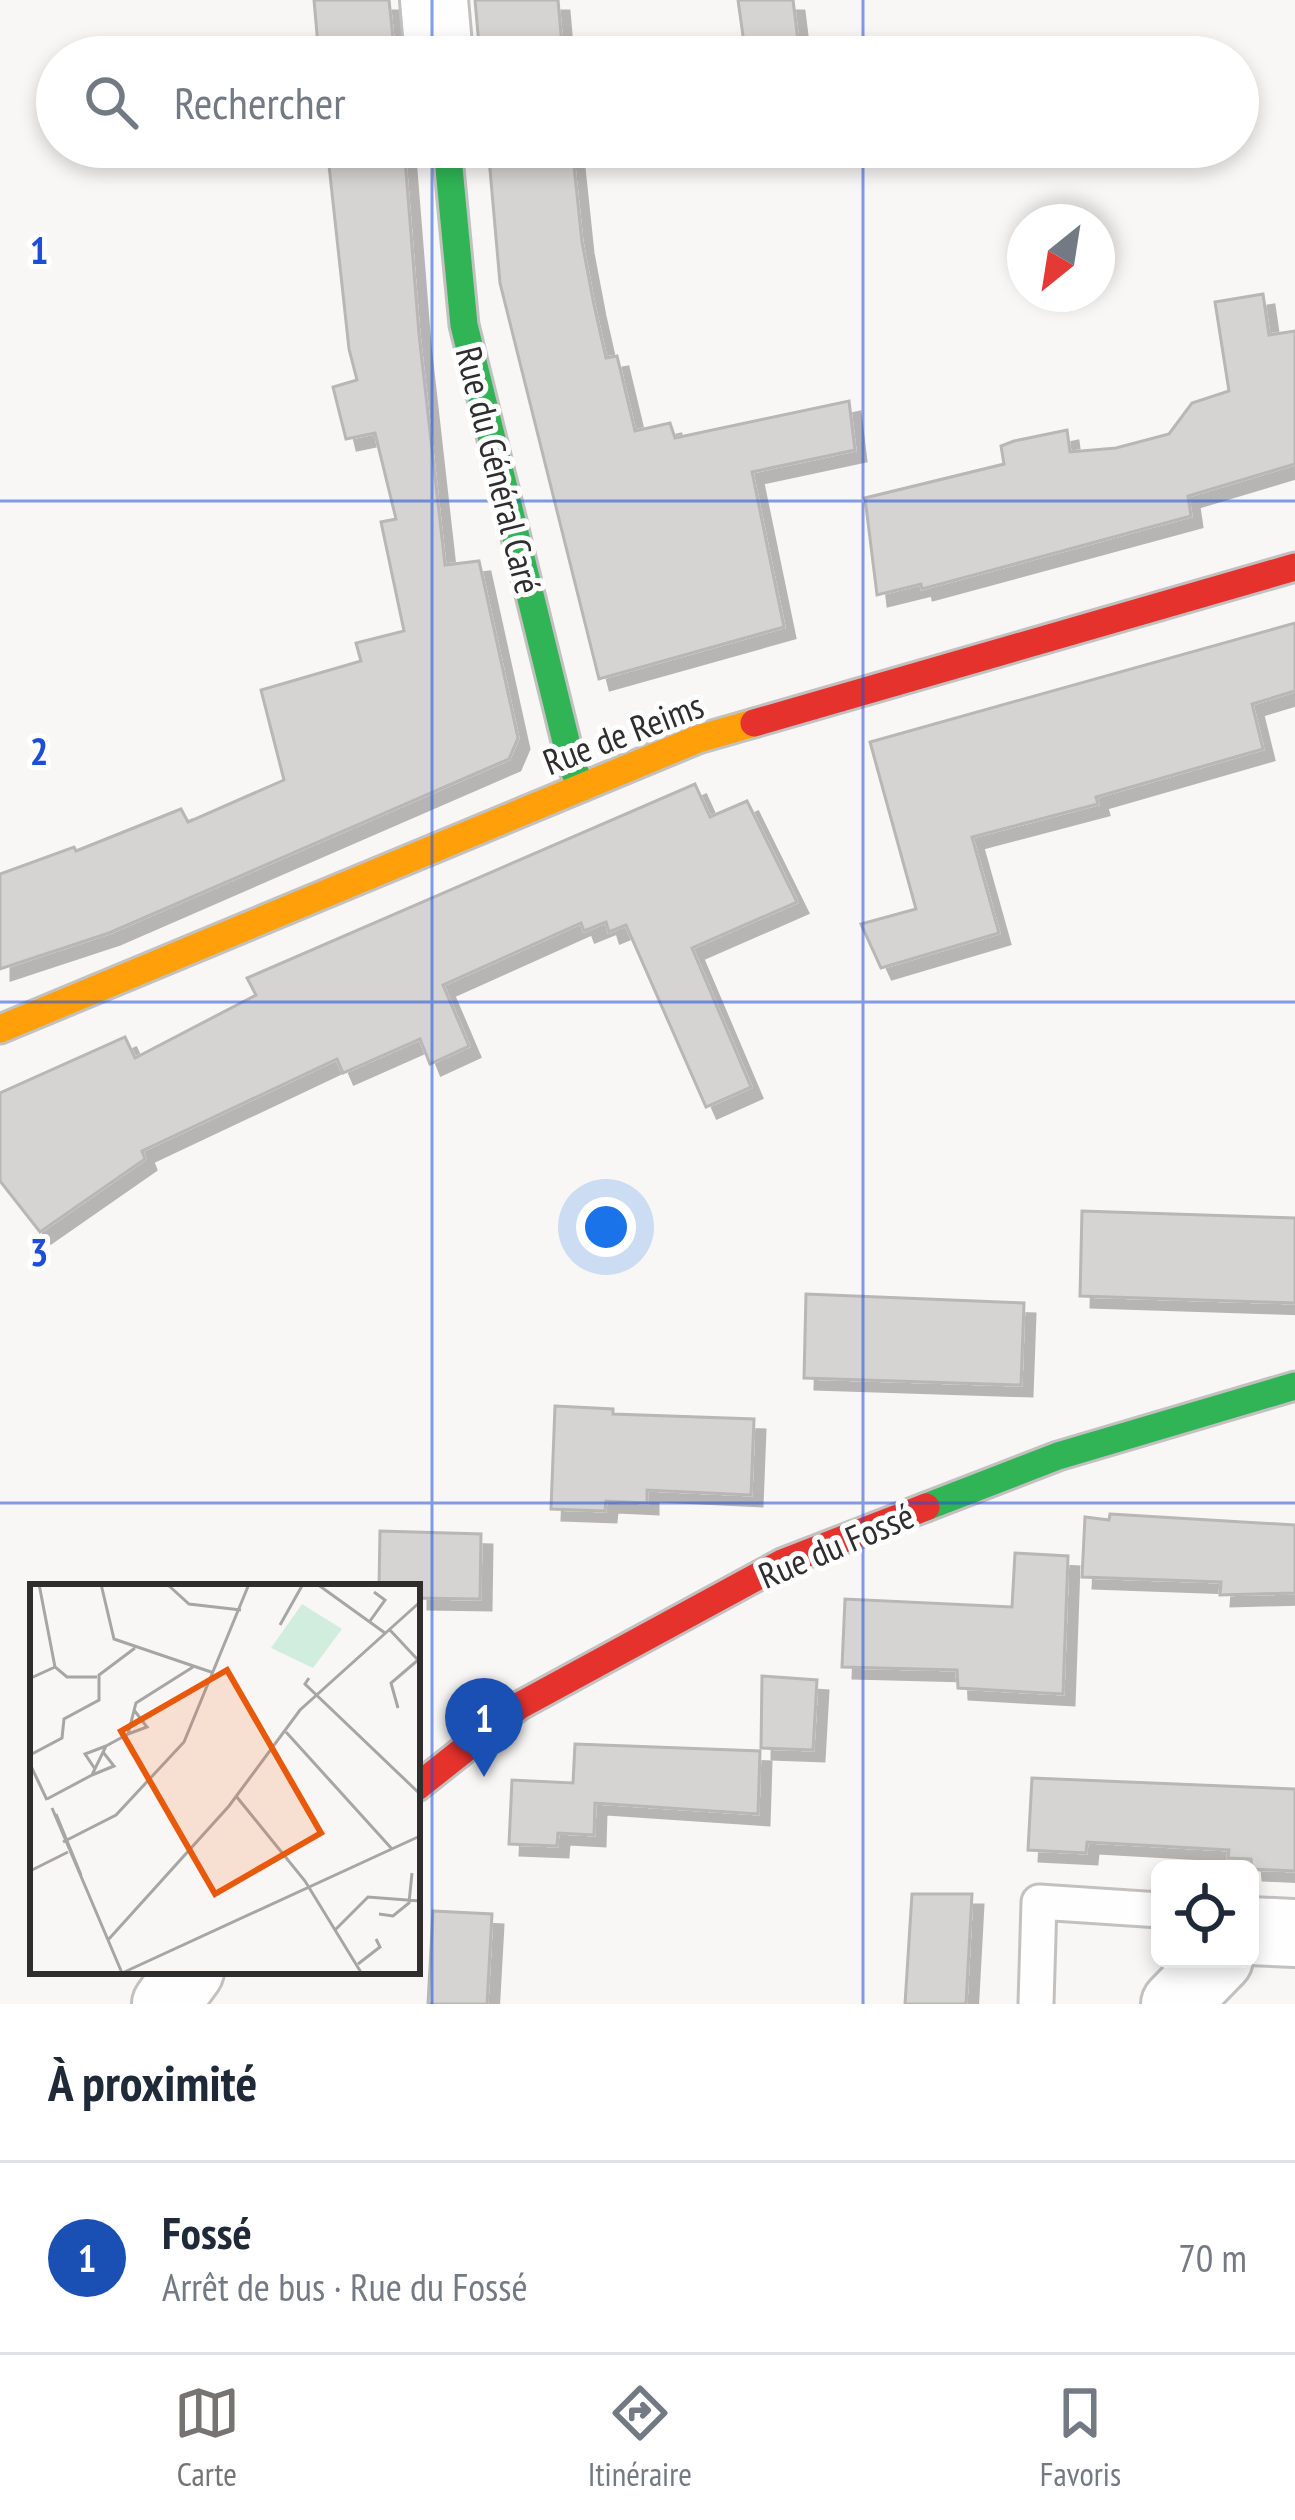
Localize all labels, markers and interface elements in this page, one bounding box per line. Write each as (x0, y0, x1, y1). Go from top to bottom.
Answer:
search box (36, 36, 1259, 168)
icon: search (78, 69, 144, 135)
text: Rechercher (174, 73, 346, 131)
north arrow (1007, 204, 1115, 312)
text: 1 (30, 224, 48, 275)
street label: Rue du Général Caré (446, 342, 552, 598)
street label: Rue de Reims (536, 681, 710, 785)
text: 2 (30, 725, 48, 776)
your location (576, 1197, 636, 1257)
text: 3 (30, 1226, 48, 1277)
street label: Rue du Fossé (751, 1491, 921, 1599)
inset map (30, 1584, 420, 1974)
pin: 1 (445, 1678, 523, 1777)
map controls (1151, 1860, 1259, 1968)
button: locate (1151, 1860, 1259, 1968)
text: À proximité (48, 2049, 257, 2115)
text: Fossé (162, 2203, 252, 2261)
text: 1 (78, 2232, 96, 2283)
text: 70 m (1178, 2232, 1247, 2283)
text: Arrêt de bus · Rue du Fossé (162, 2261, 528, 2312)
tab: Carte (174, 2380, 240, 2495)
tab: Itinéraire (588, 2380, 692, 2495)
tab: Favoris (1040, 2380, 1121, 2495)

